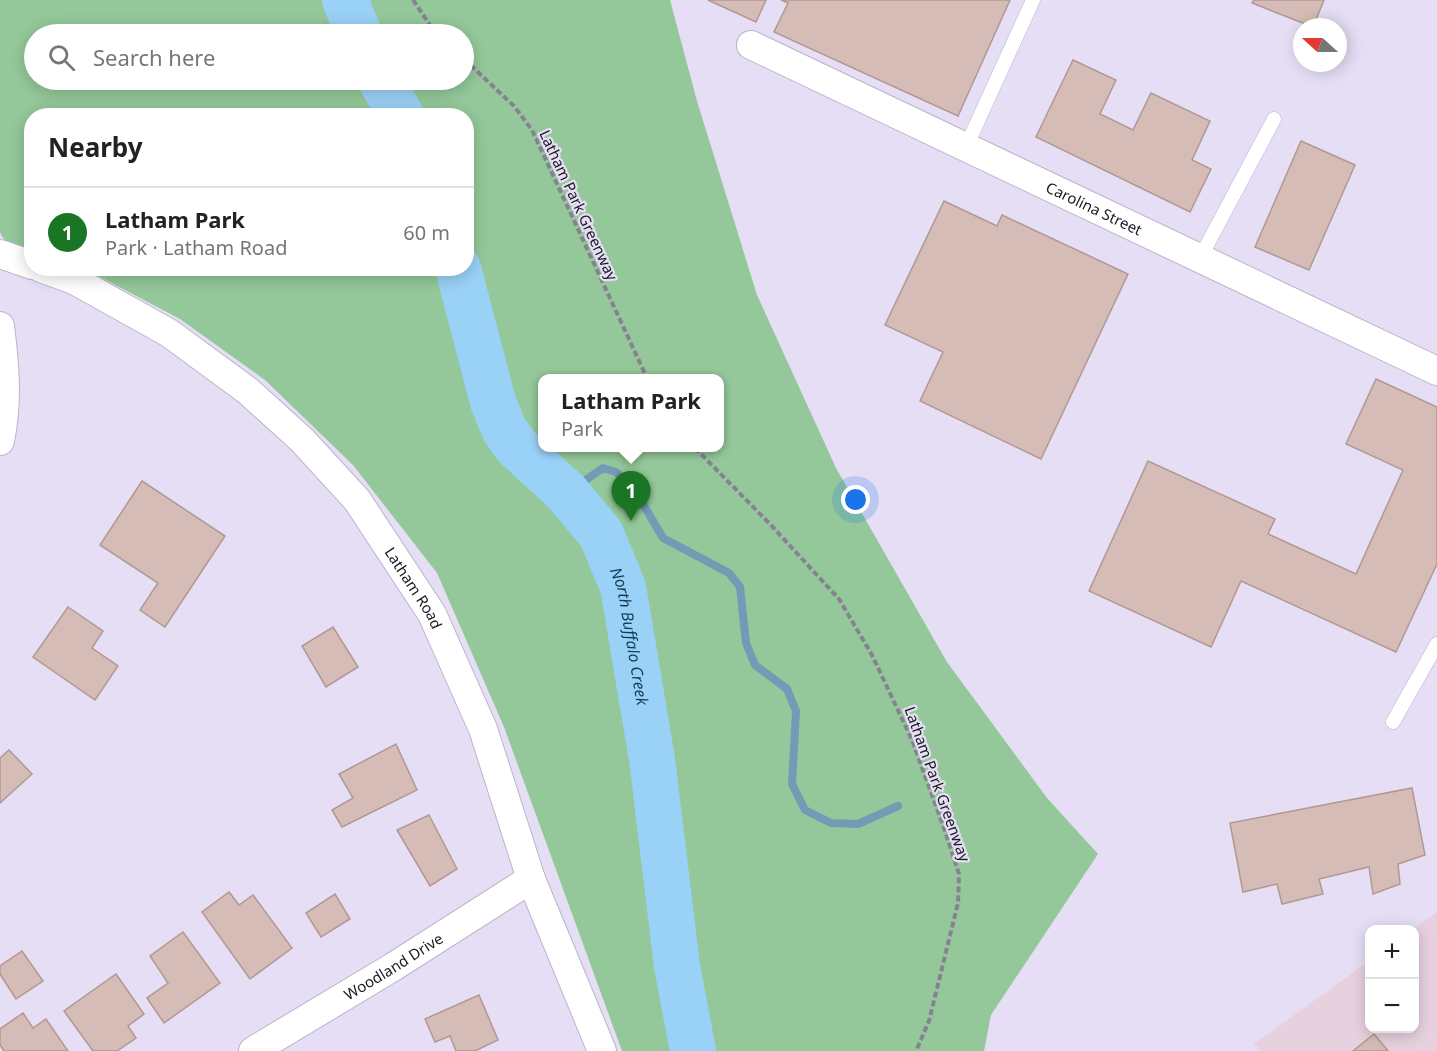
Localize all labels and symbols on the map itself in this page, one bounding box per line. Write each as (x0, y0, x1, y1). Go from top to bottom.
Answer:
north arrow (1293, 18, 1347, 72)
street label: Latham Park Greenway (535, 127, 623, 284)
street label: Carolina Street (1043, 177, 1146, 240)
pin: 1 (612, 472, 650, 521)
your location (841, 485, 870, 514)
street label: Latham Road (381, 543, 447, 632)
water label: North Buffalo Creek (605, 564, 654, 708)
street label: Latham Park Greenway (901, 704, 976, 865)
street label: Woodland Drive (340, 928, 447, 1004)

